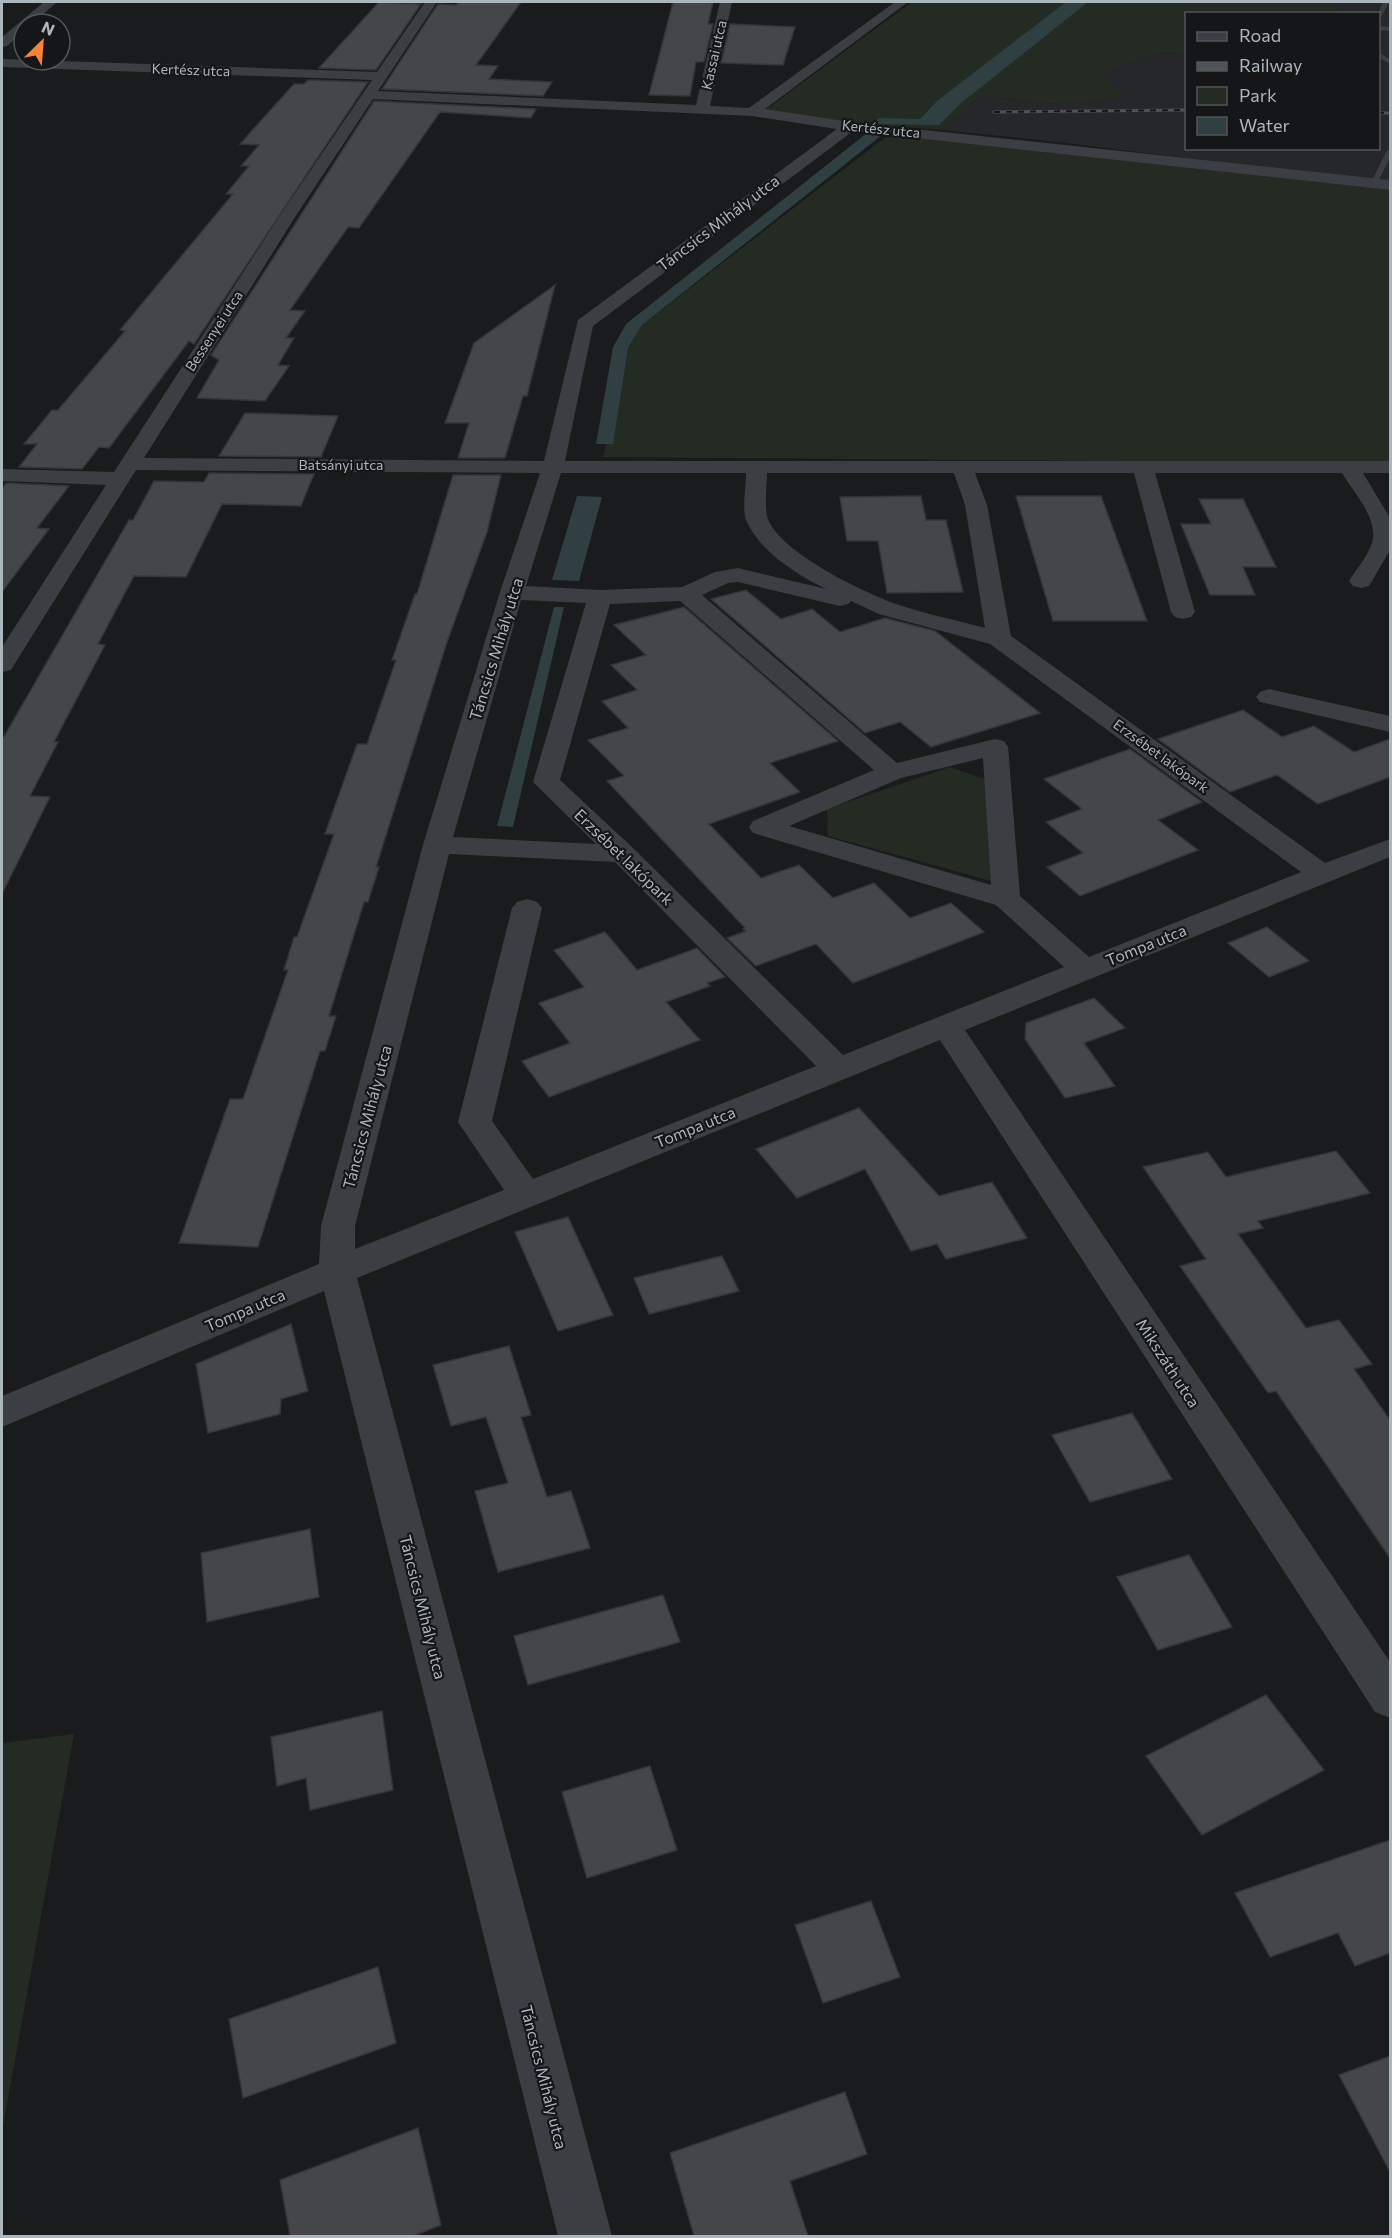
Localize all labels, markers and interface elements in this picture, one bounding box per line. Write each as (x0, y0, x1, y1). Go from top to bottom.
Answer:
north arrow (12, 12, 72, 72)
legend (1185, 12, 1380, 150)
text: N (39, 17, 58, 39)
street label: Kassai utca (697, 19, 730, 91)
text: Road (1239, 24, 1281, 46)
text: Railway (1239, 54, 1302, 76)
street label: Kertész utca (151, 60, 231, 79)
text: Park (1239, 84, 1277, 106)
text: Water (1239, 114, 1290, 136)
street label: Kertész utca (841, 116, 921, 141)
street label: Táncsics Mihály utca (653, 171, 782, 275)
street label: Bessenyei utca (181, 287, 246, 374)
street label: Batsányi utca (299, 456, 383, 473)
street label: Táncsics Mihály utca (465, 575, 526, 722)
street label: Erzsébet lakópark (1110, 715, 1213, 796)
street label: Erzsébet lakópark (571, 805, 678, 909)
street label: Tompa utca (1103, 920, 1189, 969)
street label: Táncsics Mihály utca (338, 1043, 395, 1191)
street label: Tompa utca (652, 1102, 738, 1151)
street label: Tompa utca (202, 1284, 288, 1335)
street label: Mikszáth utca (1133, 1315, 1204, 1411)
street label: Táncsics Mihály utca (396, 1533, 451, 1681)
street label: Táncsics Mihály utca (517, 2003, 572, 2151)

